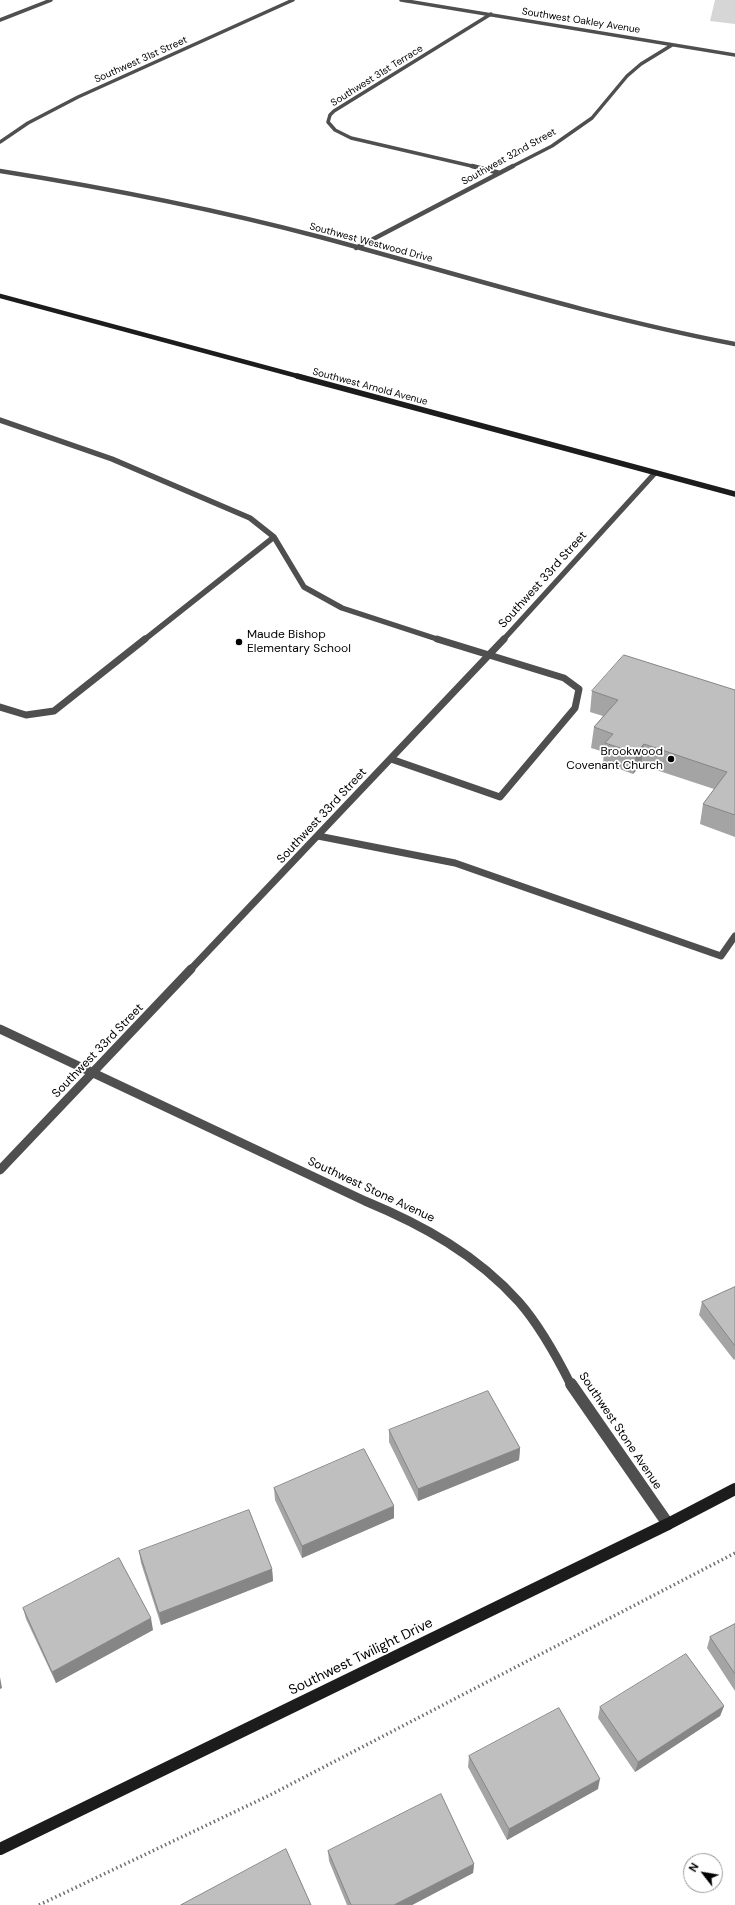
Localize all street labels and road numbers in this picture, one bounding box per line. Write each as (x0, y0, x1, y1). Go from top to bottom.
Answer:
street label: Southwest Oakley Avenue (521, 6, 641, 36)
street label: Southwest 31st Street (93, 34, 189, 86)
street label: Southwest 31st Terrace (329, 43, 425, 109)
street label: Southwest 32nd Street (460, 126, 558, 188)
street label: Southwest Westwood Drive (308, 221, 434, 265)
street label: Southwest Arnold Avenue (311, 366, 429, 408)
street label: Southwest 33rd Street (496, 529, 590, 631)
street label: Southwest 33rd Street (274, 765, 370, 867)
street label: Southwest 33rd Street (49, 1001, 147, 1101)
street label: Southwest Stone Avenue (305, 1154, 437, 1226)
street label: Southwest Stone Avenue (575, 1370, 665, 1492)
street label: Southwest Twilight Drive (286, 1615, 436, 1699)

